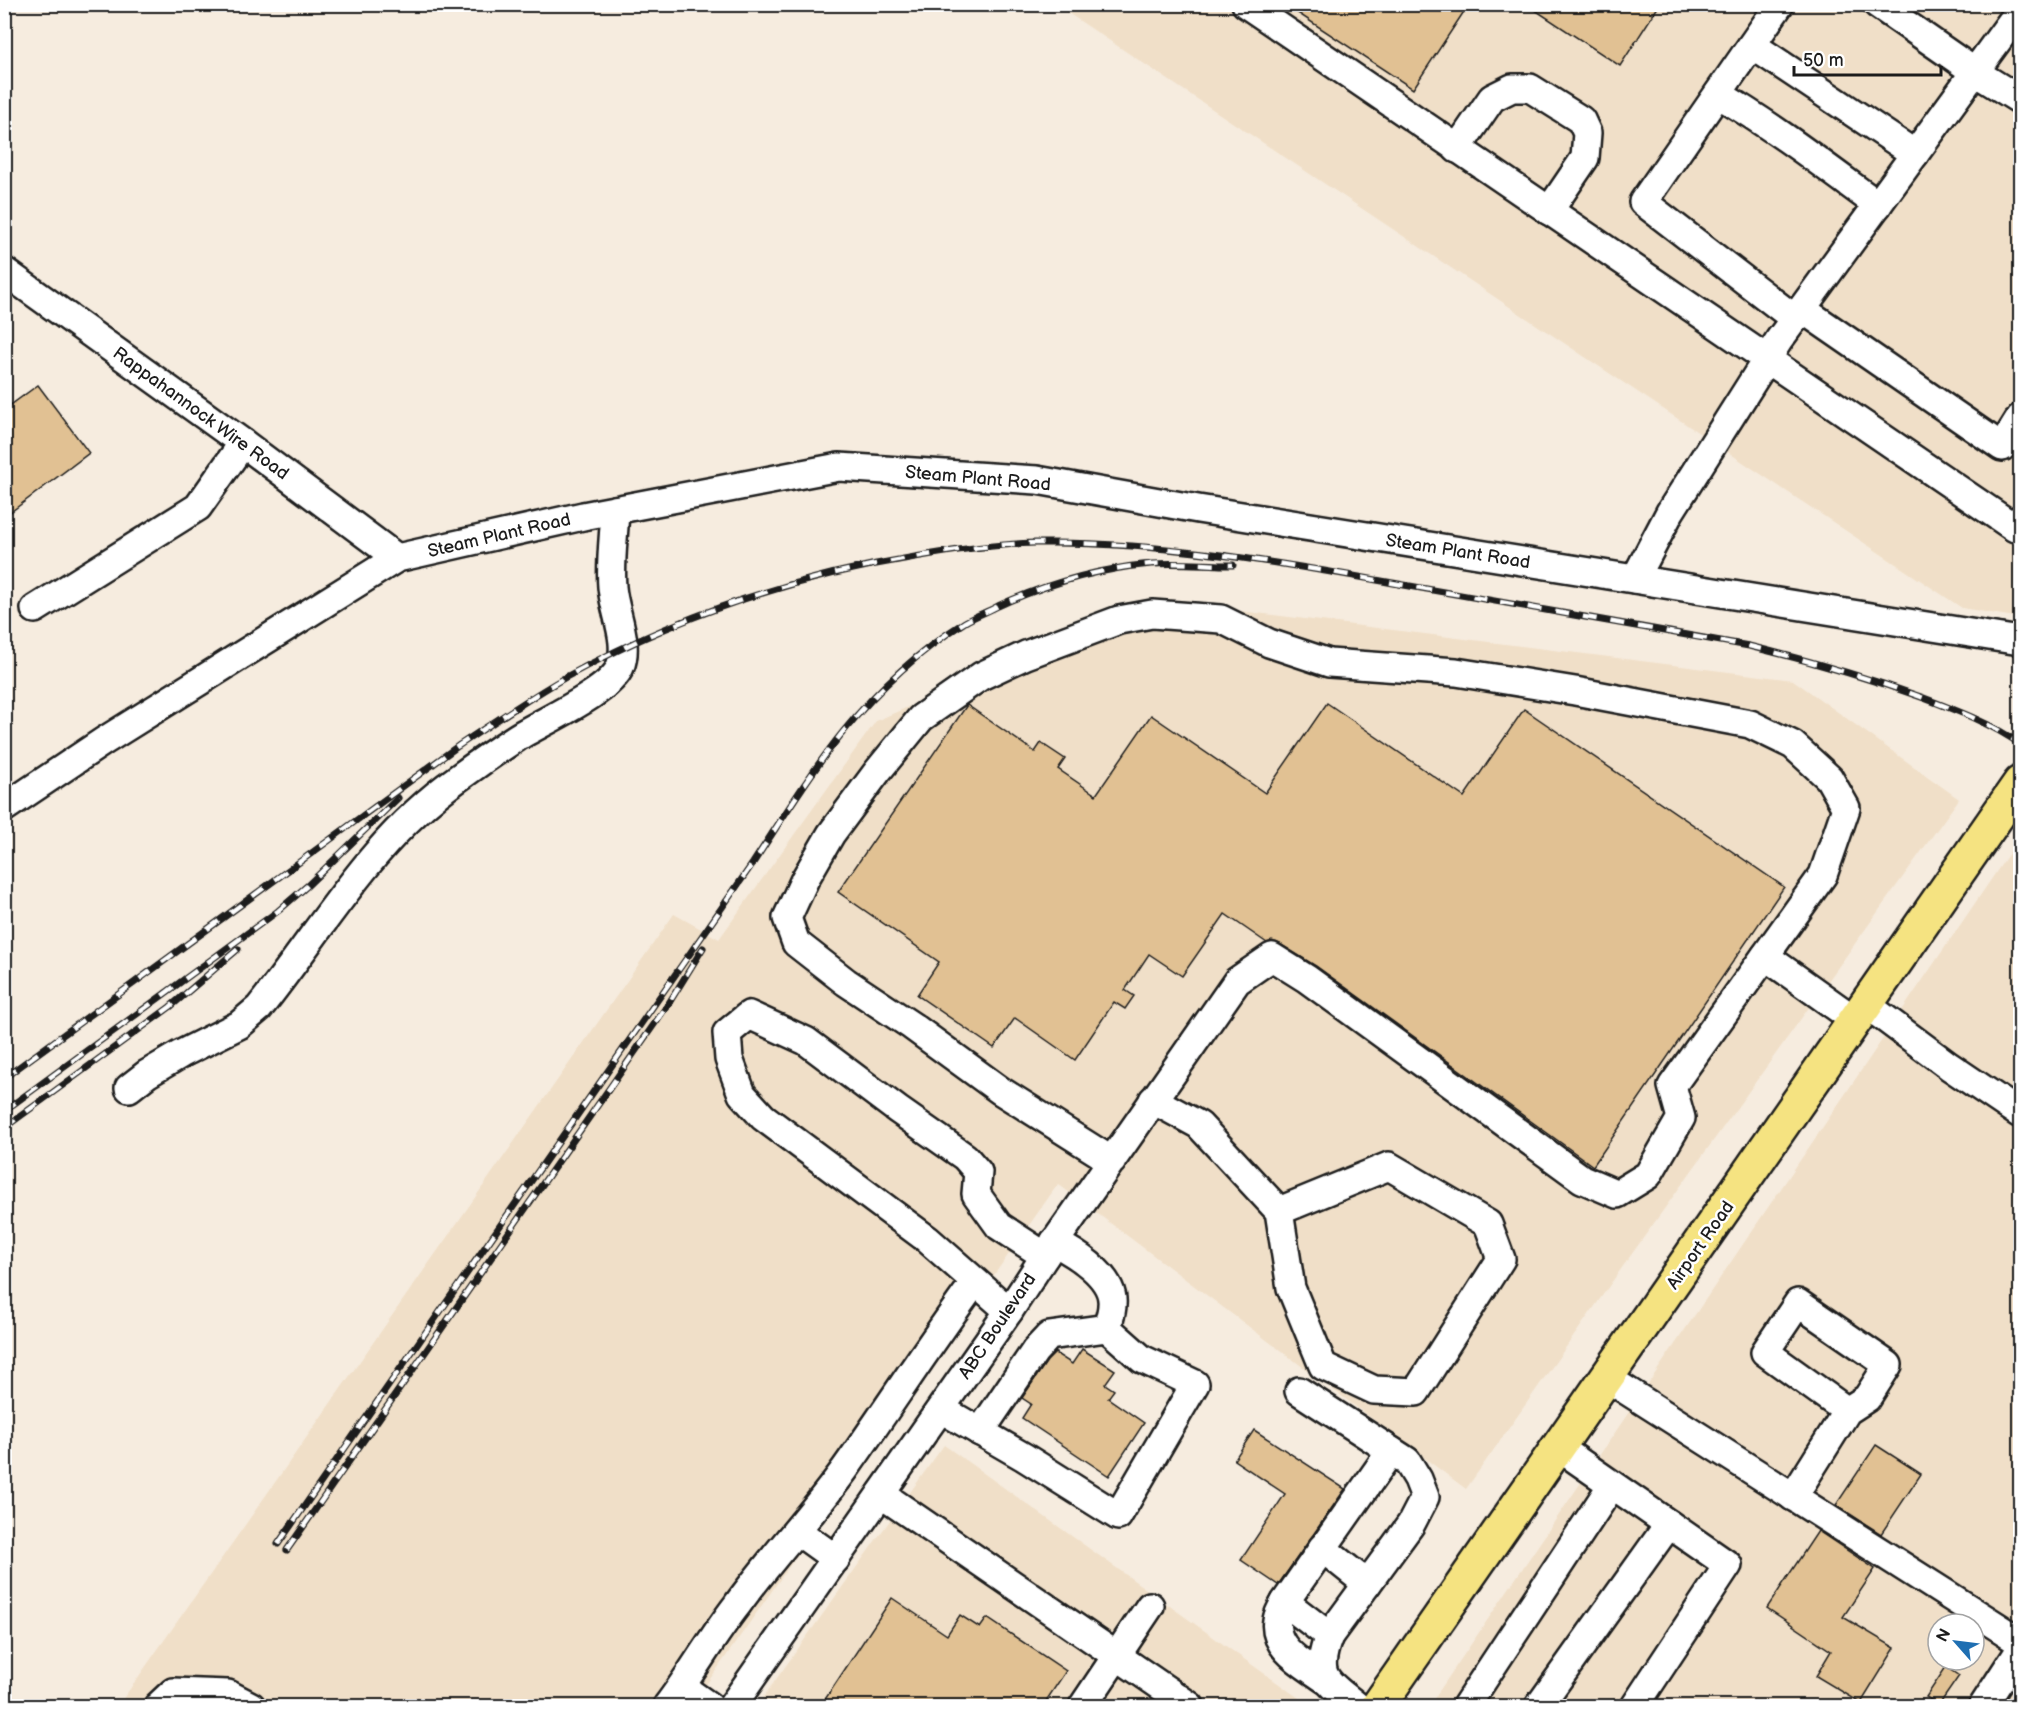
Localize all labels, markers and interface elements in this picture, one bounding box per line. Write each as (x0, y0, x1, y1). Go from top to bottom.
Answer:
scale bar (1794, 39, 1941, 77)
text: 50 m (1803, 50, 1844, 71)
street label: Rappahannock Wire Road (109, 343, 293, 484)
street label: Steam Plant Road (904, 462, 1052, 495)
street label: Steam Plant Road (426, 509, 573, 562)
street label: Steam Plant Road (1384, 530, 1532, 573)
street label: Airport Road (1662, 1197, 1739, 1293)
street label: ABC Boulevard (954, 1269, 1040, 1383)
north arrow (1926, 1612, 1986, 1672)
text: N (1933, 1626, 1955, 1645)

